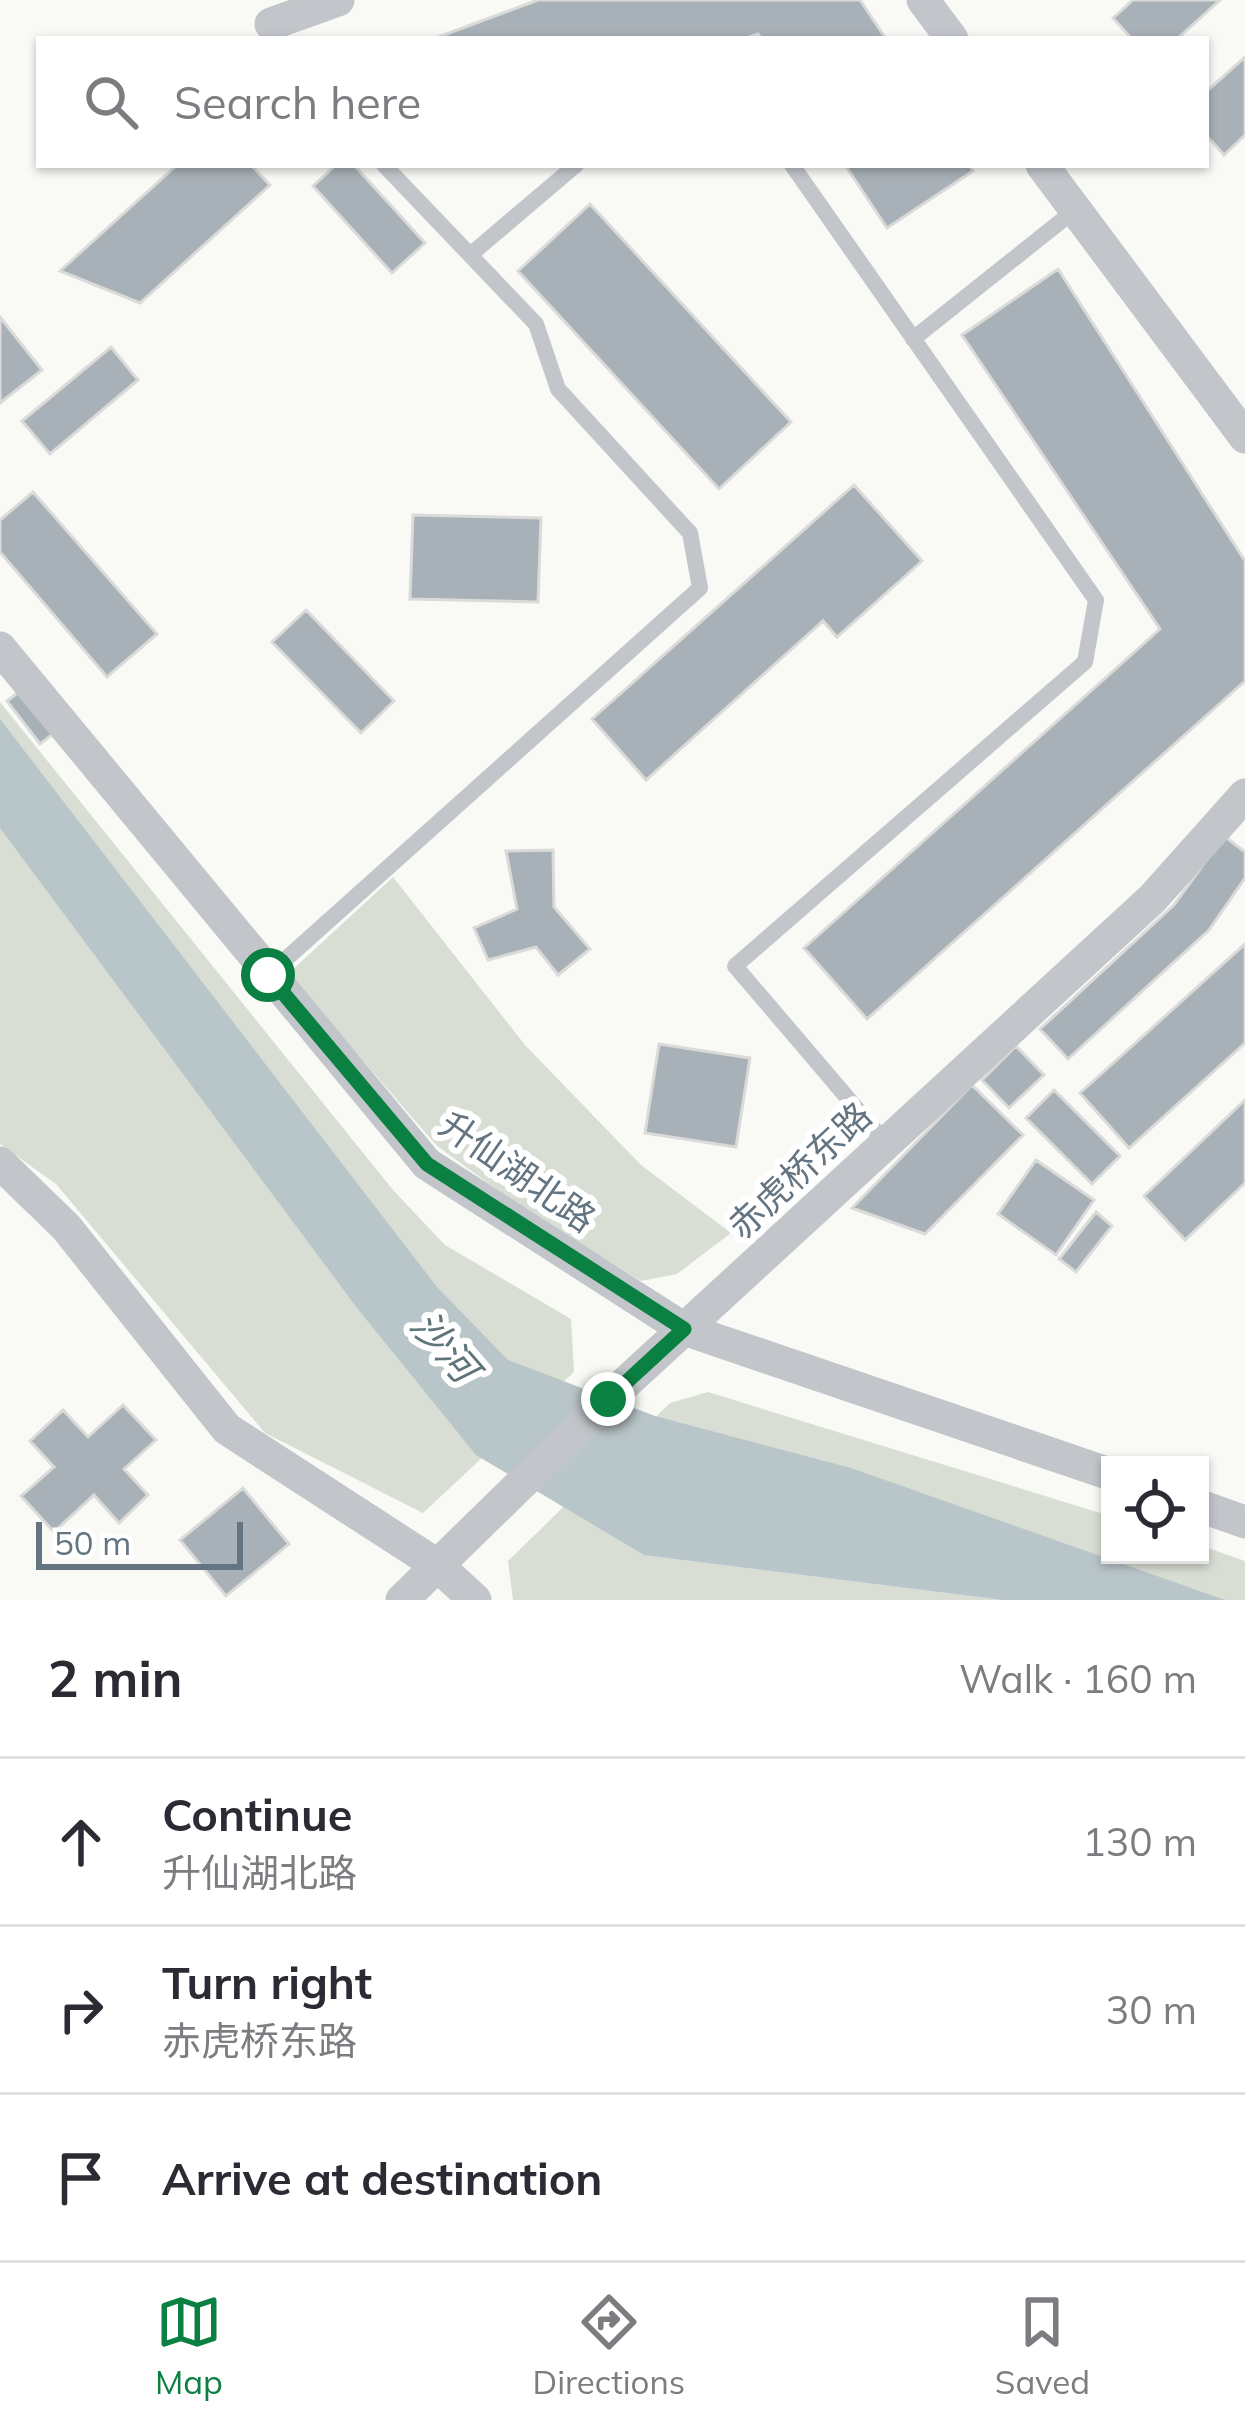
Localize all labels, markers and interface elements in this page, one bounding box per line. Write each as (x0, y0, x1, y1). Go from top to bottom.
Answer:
search box (36, 36, 1209, 168)
icon: search (78, 69, 144, 135)
text: Search here (174, 74, 421, 130)
route start (241, 948, 295, 1002)
street label: 赤虎桥东路 (718, 1092, 880, 1248)
street label: 升仙湖北路 (431, 1101, 605, 1241)
water label: 沙河 (401, 1300, 494, 1397)
route end (581, 1372, 635, 1426)
map controls (1101, 1456, 1209, 1564)
button: locate (1101, 1456, 1209, 1564)
scale bar (36, 1516, 243, 1569)
text: 50 m (54, 1522, 131, 1563)
text: 2 min (48, 1646, 183, 1710)
text: Walk · 160 m (959, 1654, 1197, 1703)
text: Continue (162, 1786, 352, 1842)
icon: ahead (48, 1809, 114, 1875)
text: 130 m (1082, 1817, 1197, 1866)
text: 升仙湖北路 (162, 1848, 357, 1897)
text: Turn right (162, 1954, 372, 2010)
icon: right (48, 1977, 114, 2043)
text: 30 m (1106, 1985, 1197, 2034)
text: 赤虎桥东路 (162, 2016, 357, 2065)
icon: arrive (48, 2145, 114, 2211)
text: Arrive at destination (162, 2150, 602, 2206)
tab: Map (155, 2289, 223, 2402)
tab: Directions (533, 2289, 685, 2402)
tab: Saved (995, 2289, 1090, 2402)

